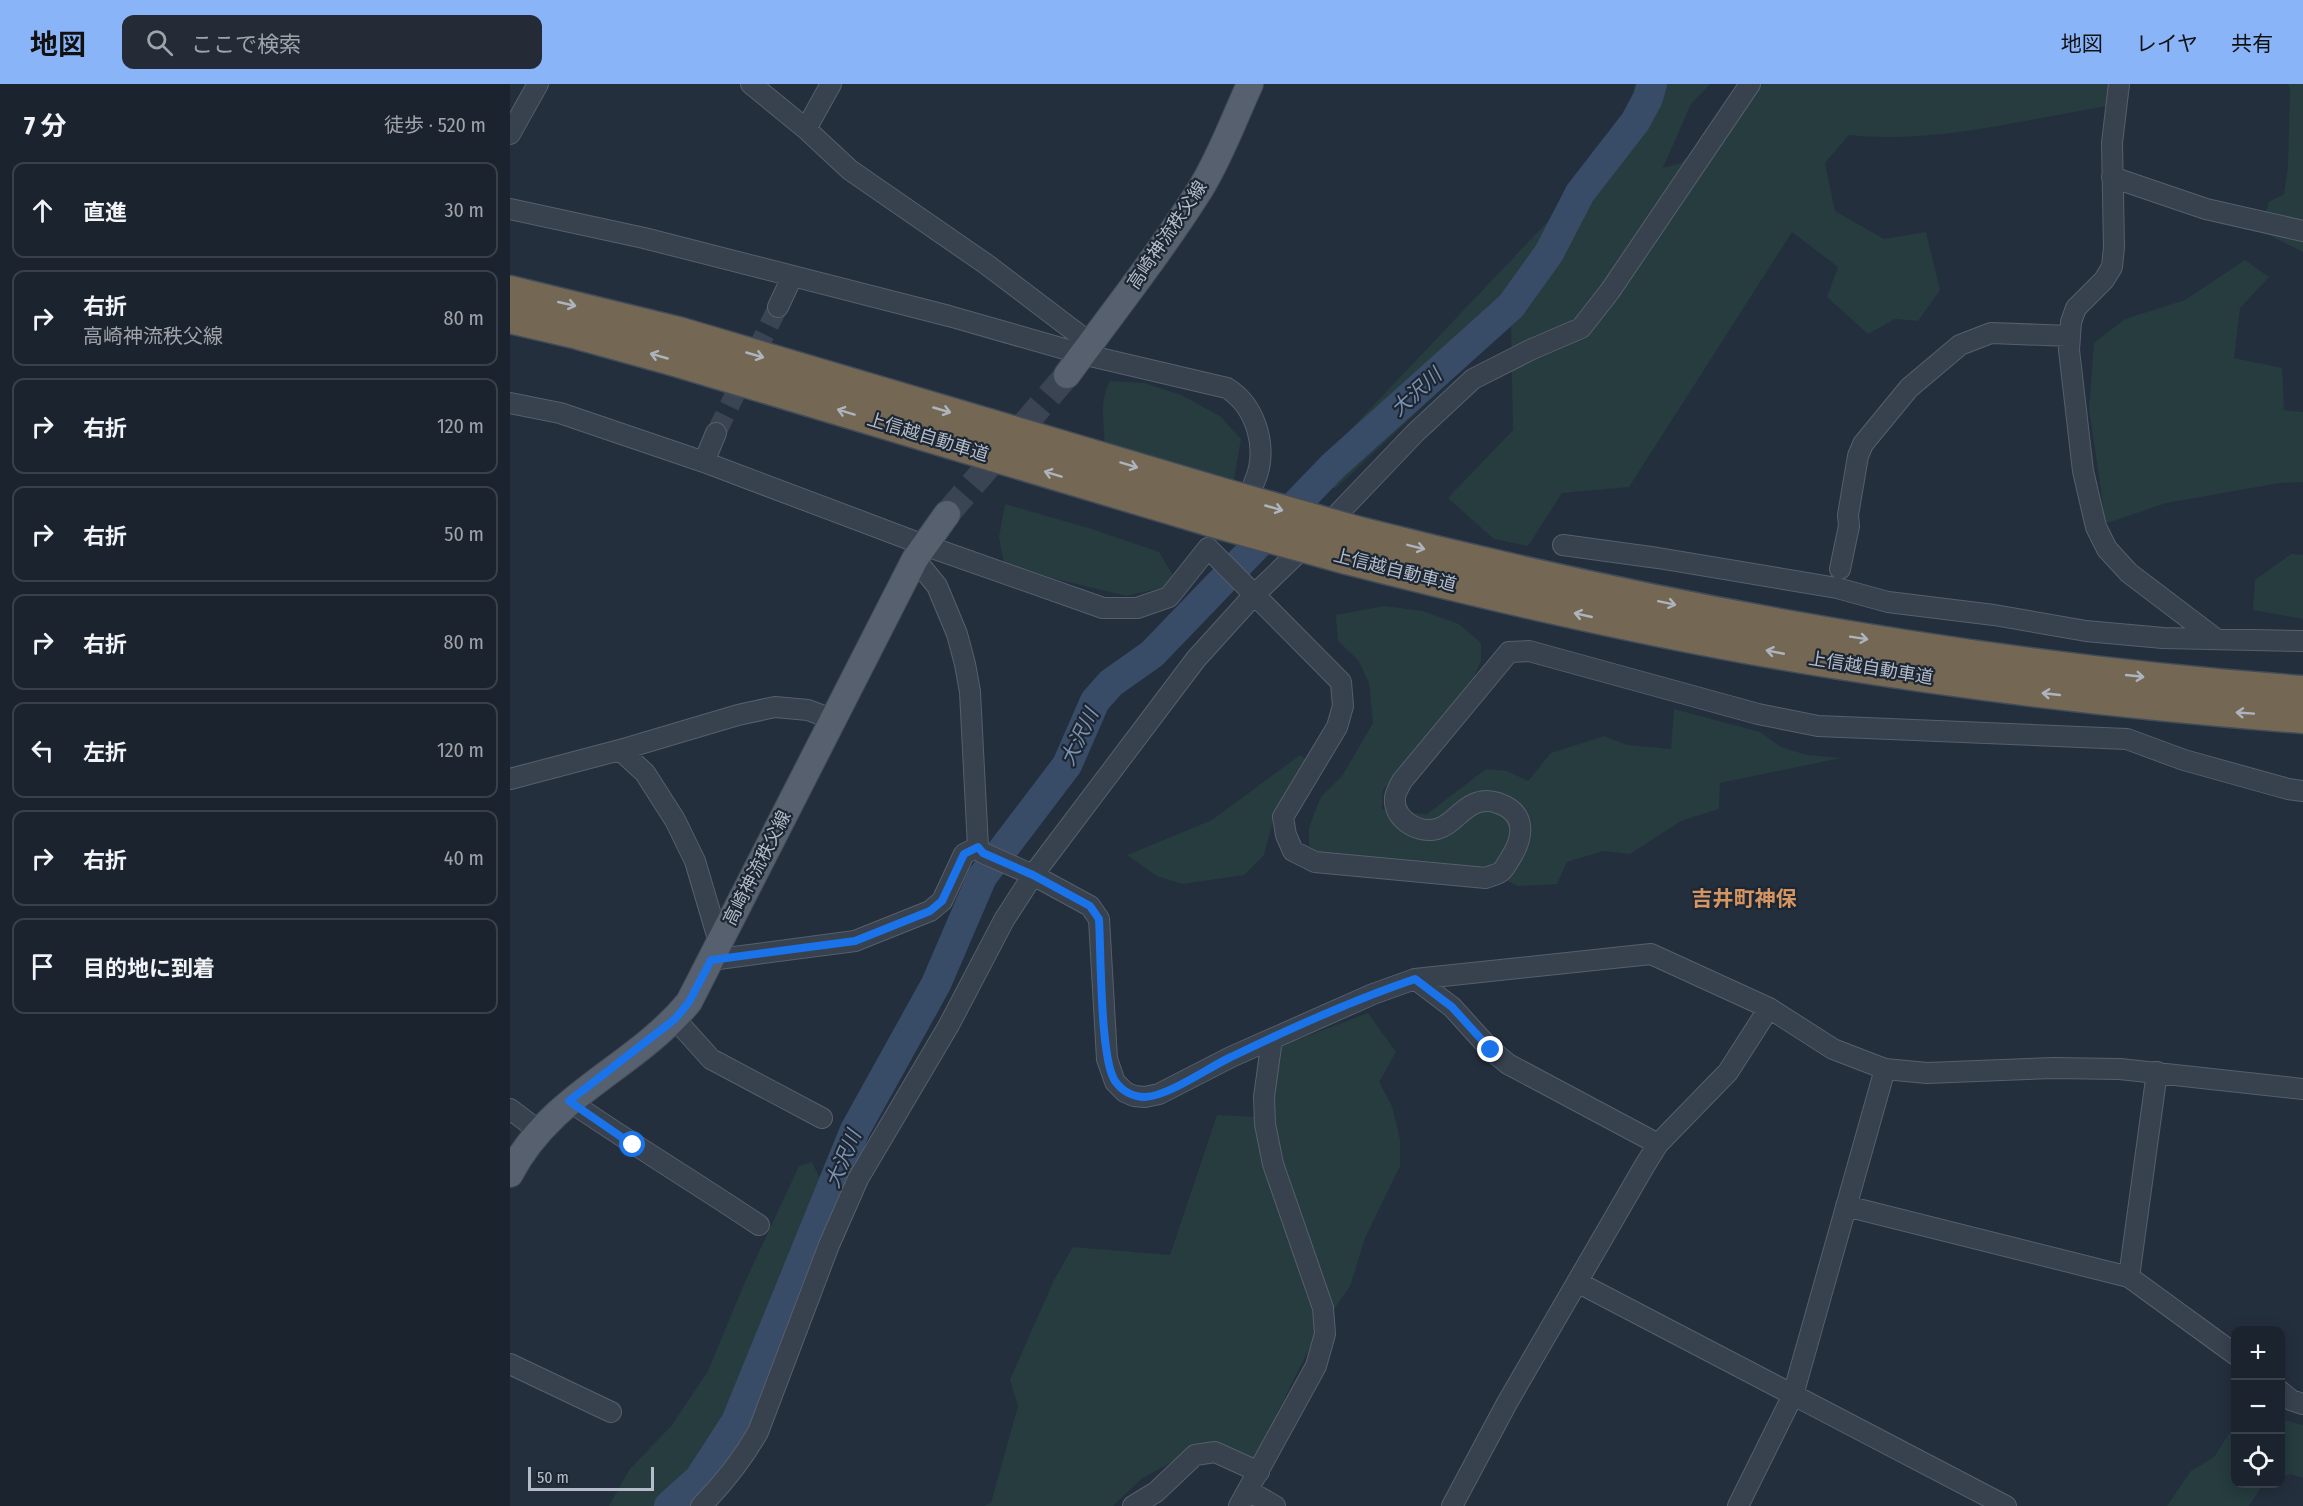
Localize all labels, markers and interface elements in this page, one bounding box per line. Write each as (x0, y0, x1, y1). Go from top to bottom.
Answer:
search box (122, 15, 542, 69)
icon: search (143, 26, 176, 59)
text: 地図 (30, 28, 86, 61)
text: ここで検索 (191, 31, 301, 58)
text: 地図 (2061, 31, 2103, 57)
text: レイヤ (2136, 31, 2198, 57)
text: 共有 (2231, 31, 2273, 57)
text: 7 分 (24, 111, 66, 142)
text: 徒歩 · 520 m (384, 113, 486, 137)
street label: 高崎神流秩父線 (1123, 177, 1211, 293)
icon: ahead (26, 194, 59, 227)
text: 30 m (444, 198, 484, 222)
text: 直進 (83, 199, 127, 226)
text: 右折 (83, 293, 127, 320)
one-way arrow (557, 298, 576, 310)
icon: right (26, 302, 59, 335)
text: 80 m (444, 306, 484, 330)
text: 高崎神流秩父線 (83, 324, 223, 348)
one-way arrow (650, 350, 669, 362)
one-way arrow (745, 350, 764, 361)
water label: 大沢川 (1386, 362, 1448, 421)
one-way arrow (932, 405, 951, 416)
one-way arrow (837, 406, 856, 417)
street label: 上信越自動車道 (865, 408, 991, 466)
icon: right (26, 410, 59, 443)
text: 120 m (437, 414, 484, 438)
text: 右折 (83, 415, 127, 442)
one-way arrow (1119, 460, 1138, 471)
one-way arrow (1044, 468, 1063, 479)
one-way arrow (1265, 503, 1284, 514)
icon: right (26, 518, 59, 551)
text: 50 m (444, 522, 484, 546)
text: 右折 (83, 523, 127, 550)
one-way arrow (1406, 541, 1425, 553)
street label: 上信越自動車道 (1331, 544, 1459, 596)
one-way arrow (1657, 598, 1676, 609)
one-way arrow (1574, 609, 1594, 620)
icon: right (26, 626, 59, 659)
text: 80 m (444, 630, 484, 654)
text: 右折 (83, 631, 127, 658)
one-way arrow (1849, 633, 1868, 644)
one-way arrow (1766, 646, 1785, 657)
street label: 上信越自動車道 (1807, 647, 1935, 689)
one-way arrow (2125, 671, 2145, 682)
one-way arrow (2041, 688, 2061, 699)
water label: 大沢川 (1055, 703, 1104, 769)
one-way arrow (2235, 708, 2255, 719)
icon: left (26, 734, 59, 767)
text: 120 m (437, 738, 484, 762)
text: 左折 (83, 739, 127, 766)
street label: 高崎神流秩父線 (719, 807, 795, 929)
icon: right (26, 842, 59, 875)
text: 40 m (444, 846, 484, 870)
text: 右折 (83, 847, 127, 874)
district label: 吉井町神保 (1692, 886, 1797, 912)
icon: arrive (26, 950, 59, 983)
text: 目的地に到着 (83, 955, 215, 982)
route end (1477, 1036, 1503, 1062)
water label: 大沢川 (820, 1125, 867, 1191)
route start (619, 1131, 645, 1157)
map controls (2231, 1326, 2285, 1488)
button: + (2231, 1326, 2285, 1380)
button: − (2231, 1380, 2285, 1434)
button: locate (2231, 1434, 2285, 1488)
scale bar (528, 1464, 654, 1492)
text: 50 m (537, 1468, 569, 1487)

